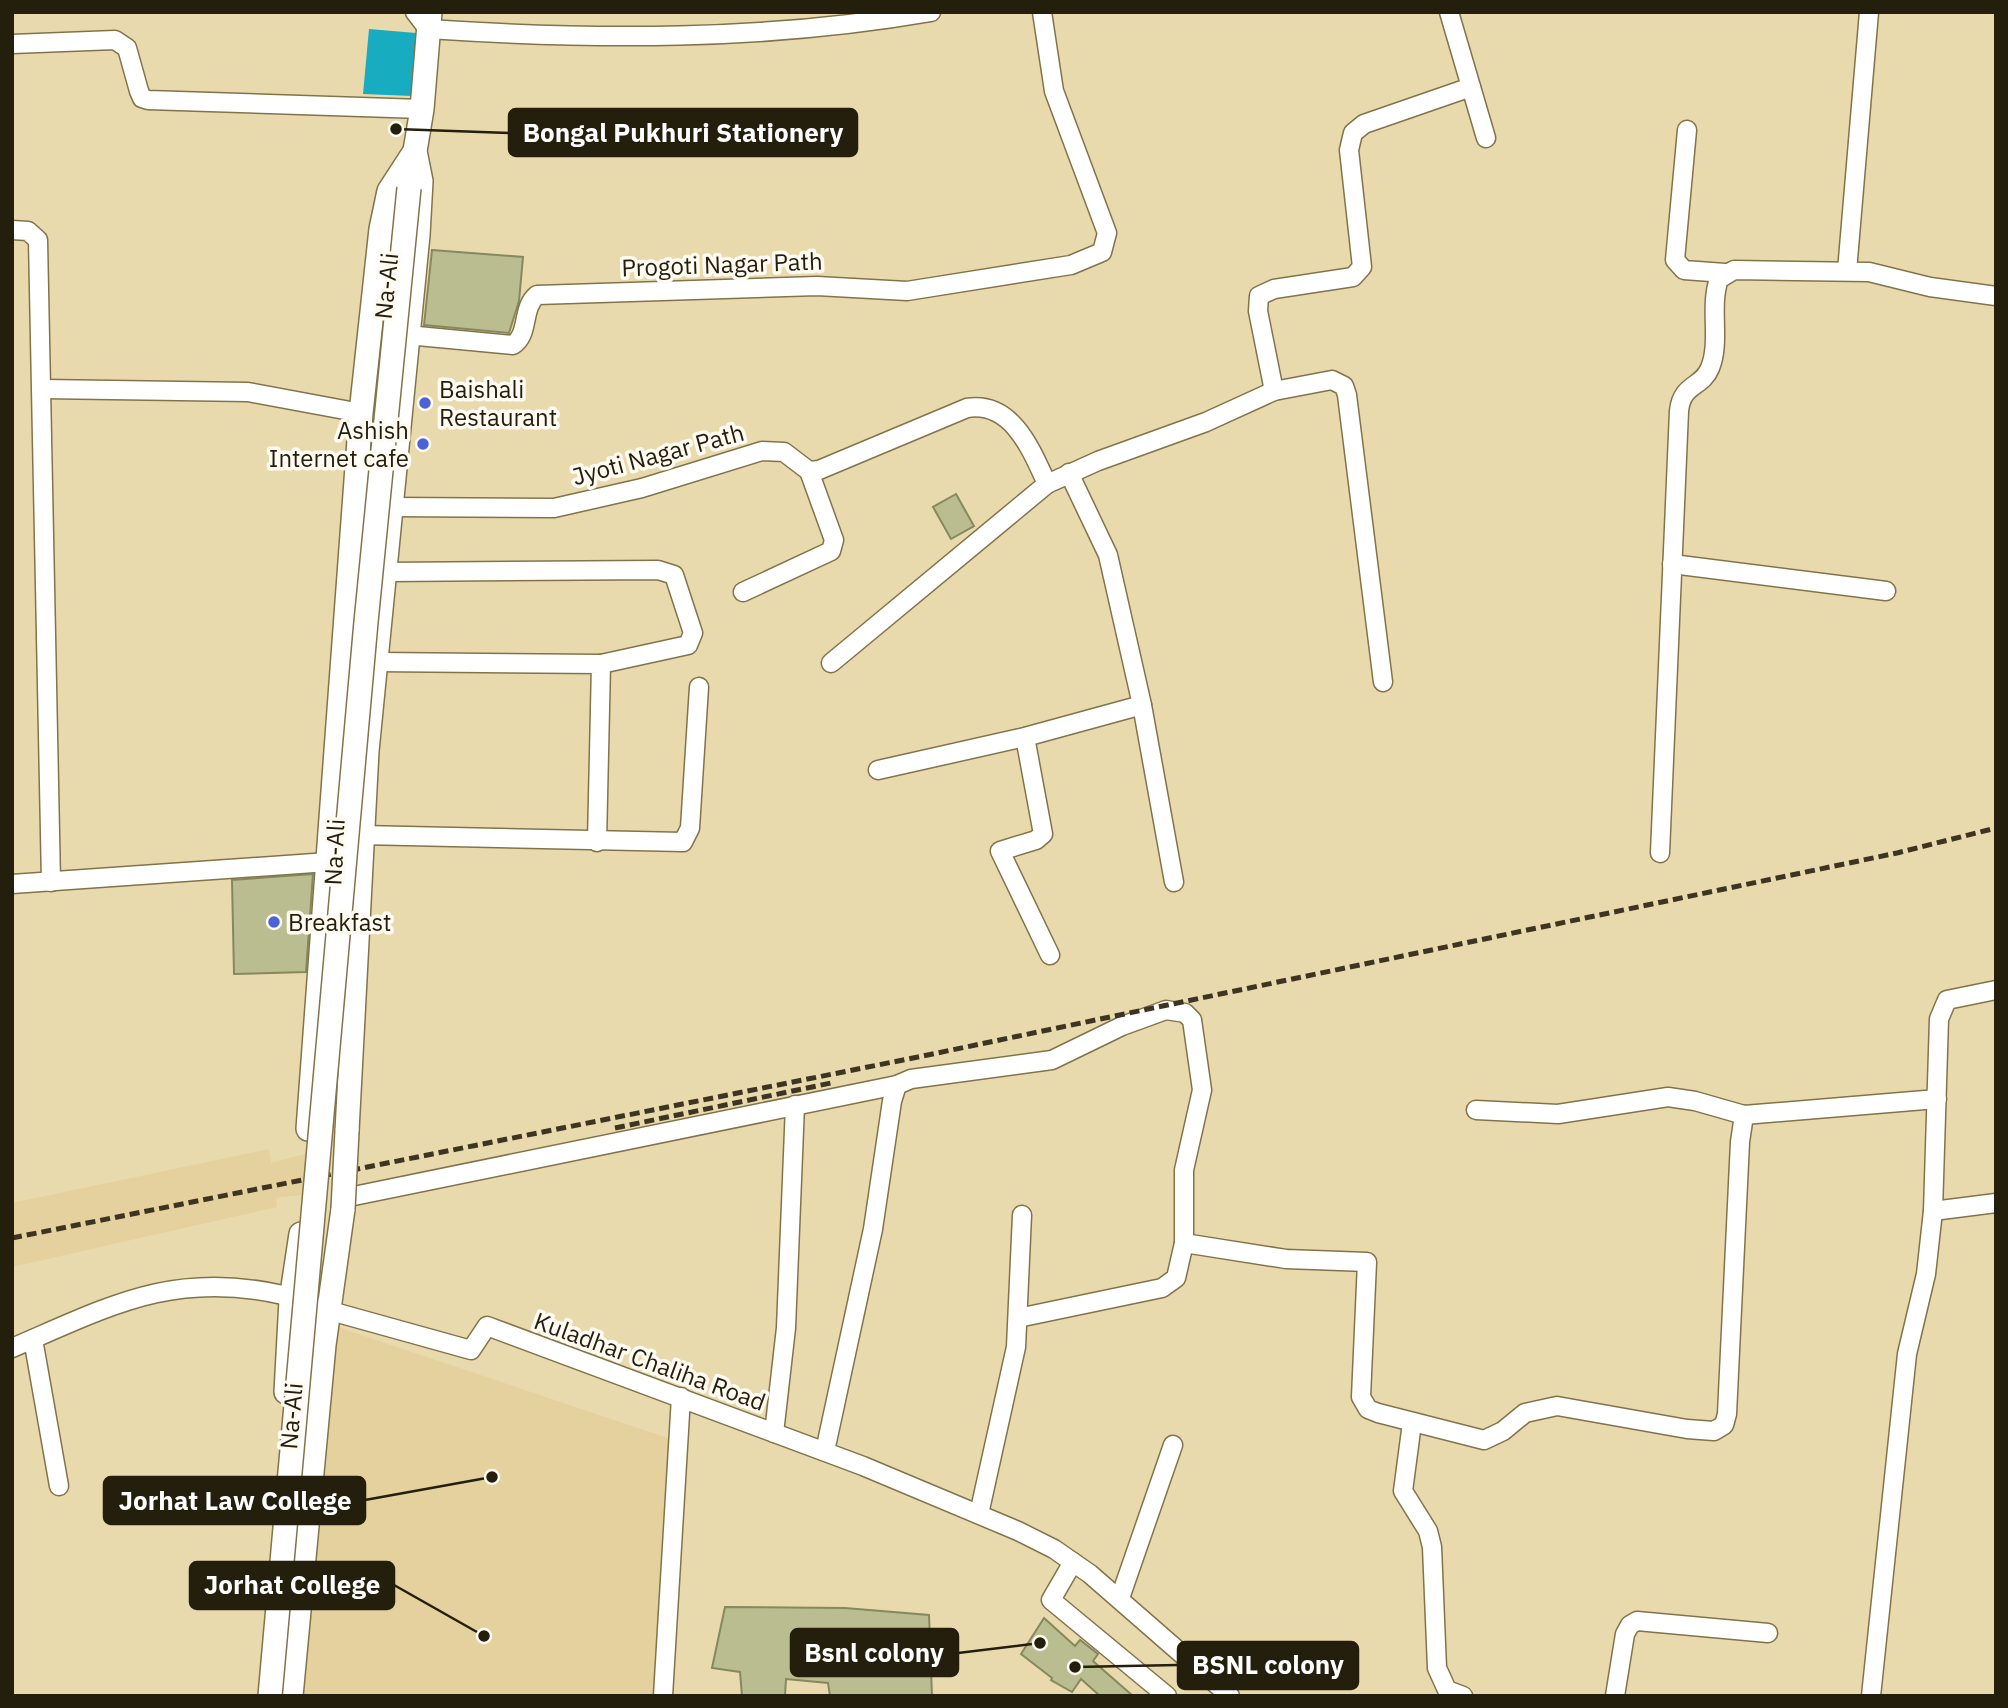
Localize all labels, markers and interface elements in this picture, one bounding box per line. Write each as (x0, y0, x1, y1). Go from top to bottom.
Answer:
callout: Bongal Pukhuri Stationery (509, 109, 857, 156)
text: Bongal Pukhuri Stationery (523, 115, 843, 149)
street label: Progoti Nagar Path (621, 244, 823, 284)
street label: Na-Ali (367, 251, 405, 321)
place label: Baishali Restaurant (439, 373, 557, 433)
marker: Baishali Restaurant (417, 395, 433, 411)
place label: Ashish Internet cafe (269, 414, 409, 474)
street label: Jyoti Nagar Path (569, 416, 747, 492)
marker: Ashish Internet cafe (415, 436, 431, 452)
street label: Na-Ali (316, 818, 352, 886)
place label: Breakfast (288, 906, 392, 938)
marker: Breakfast (266, 914, 282, 930)
street label: Kuladhar Chaliha Road (530, 1304, 770, 1418)
street label: Na-Ali (272, 1381, 310, 1451)
callout: Jorhat Law College (104, 1477, 365, 1524)
text: Jorhat Law College (118, 1483, 352, 1517)
callout: Jorhat College (190, 1562, 394, 1609)
text: Jorhat College (204, 1567, 380, 1601)
callout: Bsnl colony (791, 1629, 958, 1676)
text: Bsnl colony (804, 1635, 944, 1669)
callout: BSNL colony (1178, 1642, 1358, 1689)
text: BSNL colony (1192, 1647, 1344, 1681)

